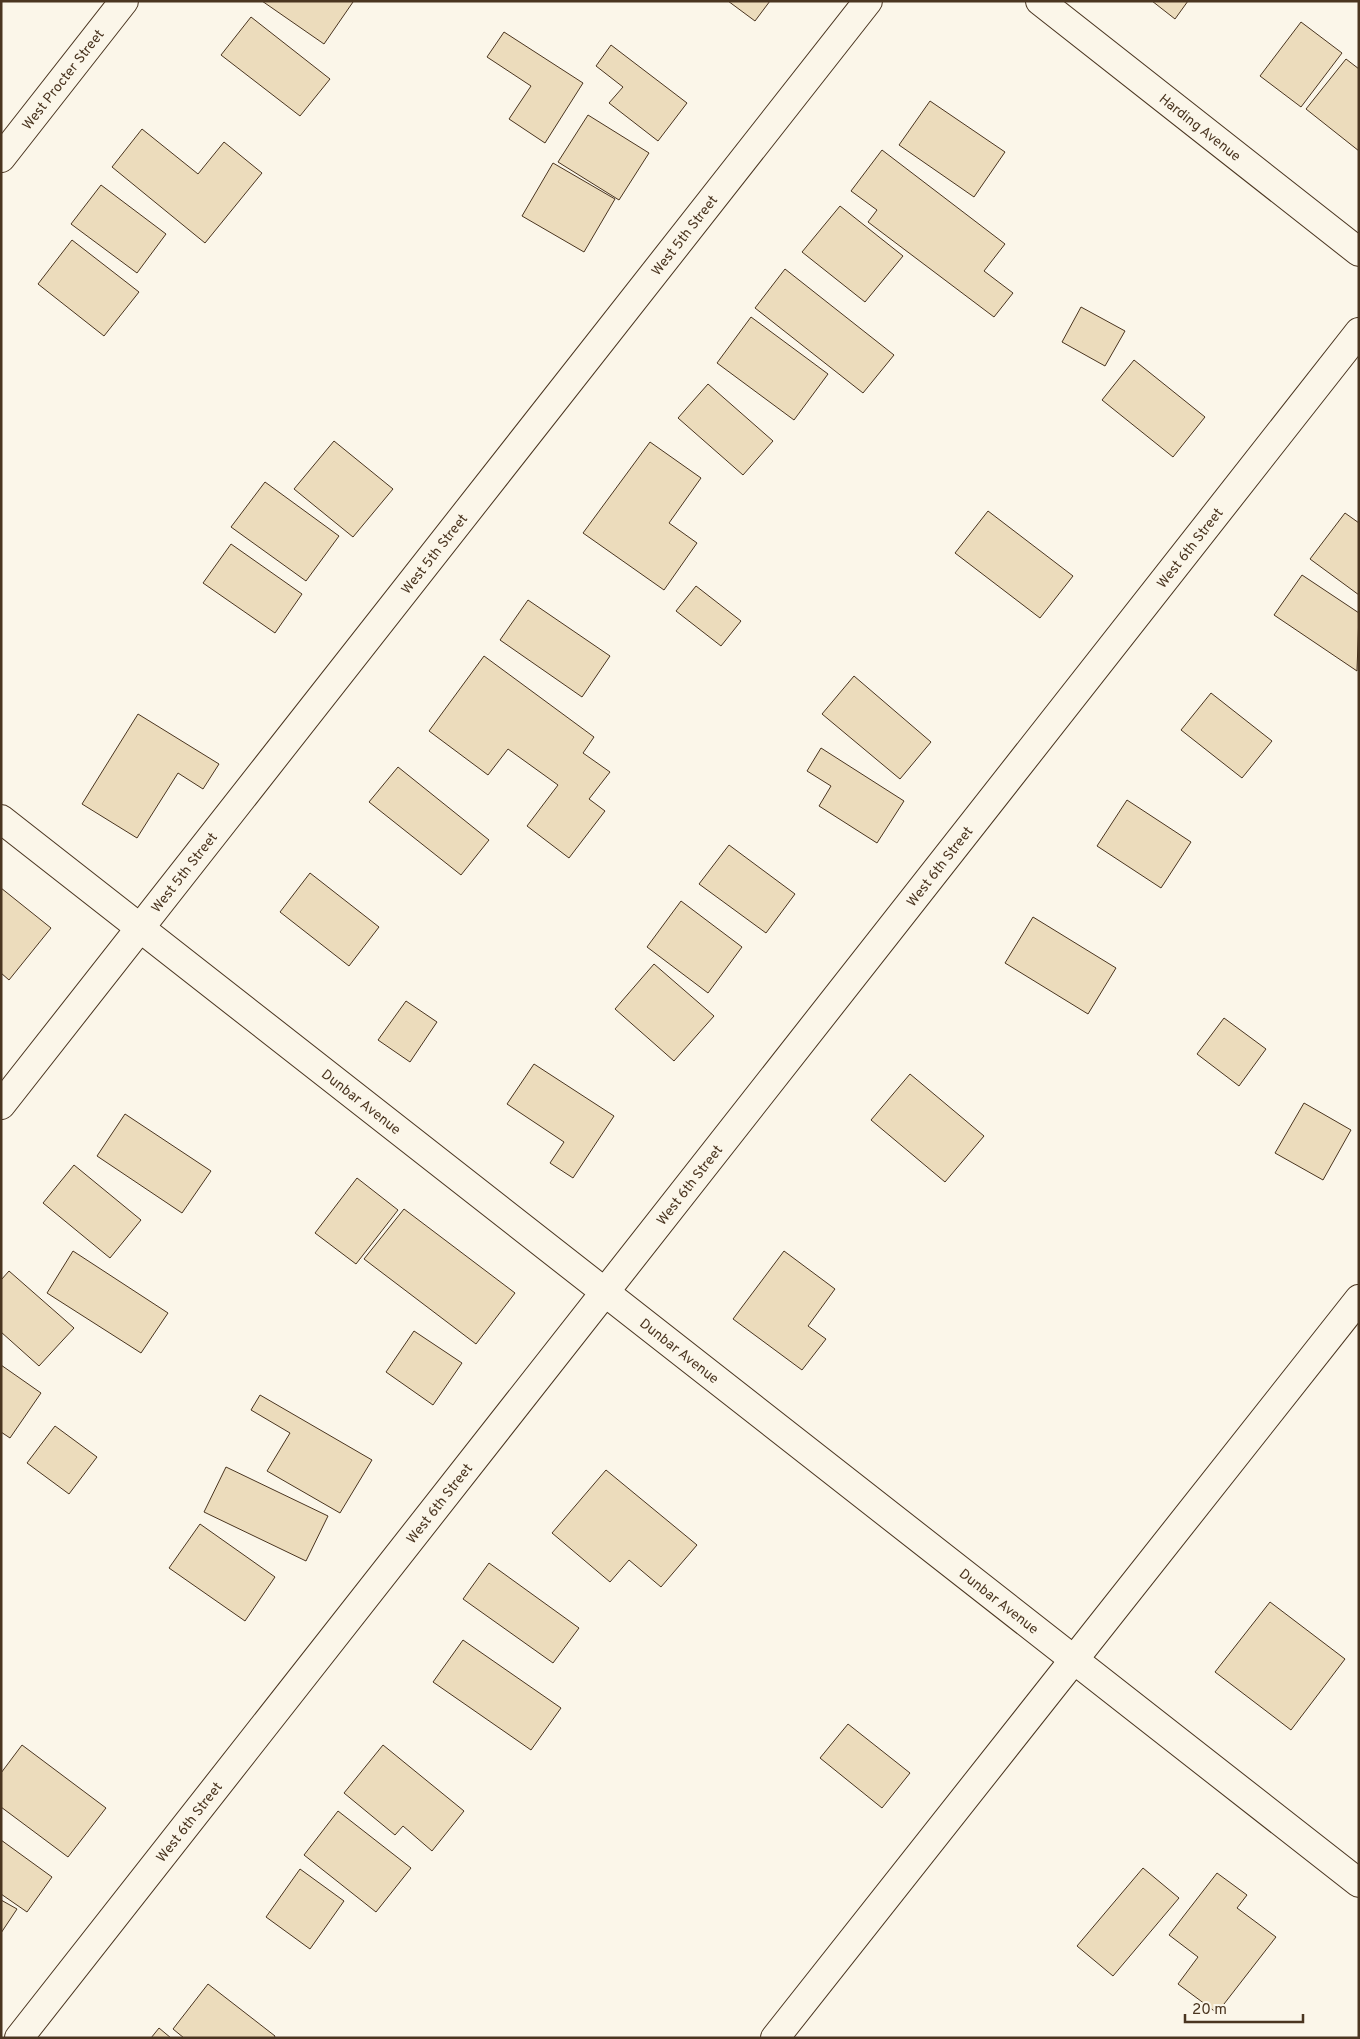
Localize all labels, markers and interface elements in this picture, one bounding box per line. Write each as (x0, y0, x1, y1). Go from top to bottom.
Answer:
street label: West Procter Street (19, 27, 108, 134)
street label: Harding Avenue (1155, 91, 1244, 166)
street label: West 5th Street (649, 193, 722, 280)
street label: West 6th Street (1154, 505, 1227, 592)
street label: West 5th Street (398, 511, 472, 598)
street label: West 6th Street (904, 824, 977, 911)
street label: West 5th Street (148, 830, 222, 917)
street label: Dunbar Avenue (318, 1066, 404, 1139)
street label: West 6th Street (654, 1142, 727, 1229)
street label: Dunbar Avenue (636, 1315, 722, 1388)
street label: West 6th Street (404, 1461, 477, 1548)
street label: Dunbar Avenue (955, 1566, 1041, 1639)
street label: West 6th Street (153, 1779, 227, 1866)
scale bar (1185, 1992, 1302, 2024)
text: 20 m (1192, 2001, 1227, 2020)

